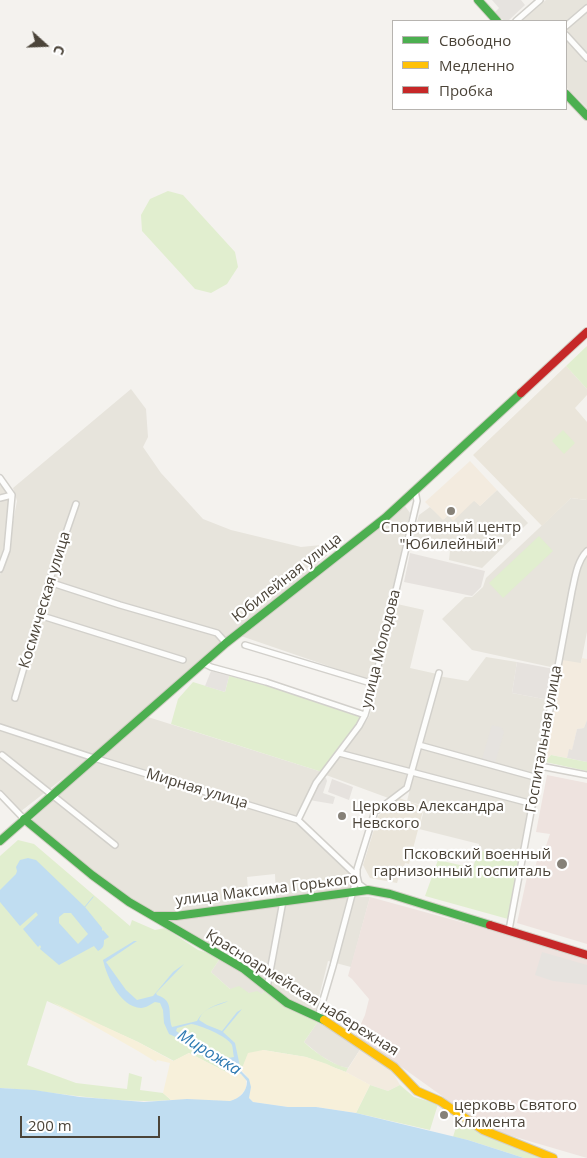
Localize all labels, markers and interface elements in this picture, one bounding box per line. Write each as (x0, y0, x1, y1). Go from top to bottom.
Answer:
north arrow (20, 20, 70, 70)
legend (392, 20, 567, 110)
text: Свободно (439, 30, 511, 50)
text: С (49, 43, 70, 58)
text: Медленно (439, 55, 515, 75)
text: Пробка (439, 80, 493, 100)
marker: Спортивный центр "Юбилейный" (445, 505, 457, 517)
place label: Спортивный центр "Юбилейный" (381, 519, 521, 554)
street label: Космическая улица (16, 529, 74, 671)
street label: Юбилейная улица (229, 530, 345, 626)
street label: улица Молодова (358, 588, 404, 710)
street label: Госпитальная улица (522, 664, 566, 814)
street label: Мирная улица (144, 765, 250, 813)
place label: Церковь Александра Невского (352, 798, 504, 833)
marker: Церковь Александра Невского (336, 810, 348, 822)
place label: Псковский военный гарнизонный госпиталь (373, 846, 551, 881)
marker: Псковский военный гарнизонный госпиталь (555, 857, 569, 871)
street label: улица Максима Горького (175, 870, 359, 910)
street label: Красноармейская набережная (202, 926, 402, 1060)
water label: Мирожка (174, 1026, 244, 1080)
place label: церковь Святого Климента (454, 1097, 577, 1132)
scale bar (22, 1106, 162, 1138)
marker: церковь Святого Климента (438, 1109, 450, 1121)
text: 200 m (28, 1115, 72, 1135)

